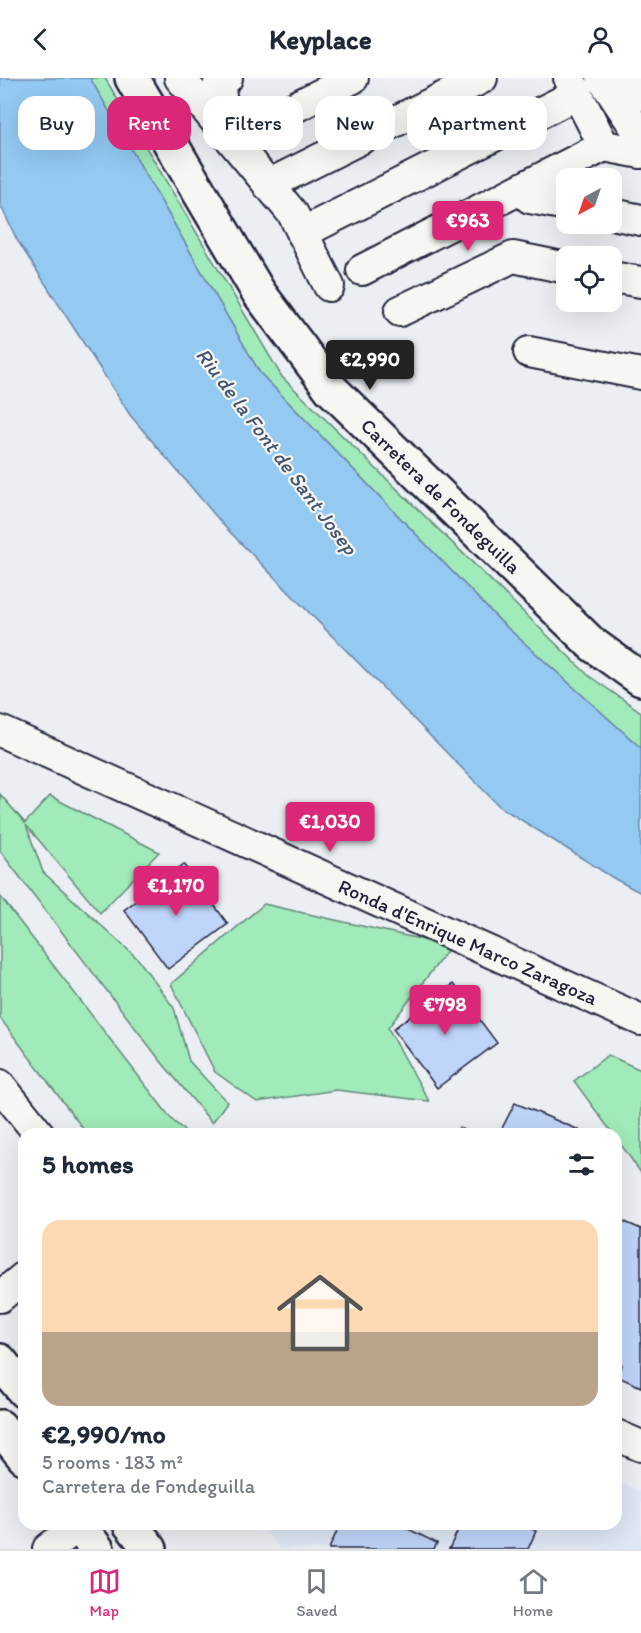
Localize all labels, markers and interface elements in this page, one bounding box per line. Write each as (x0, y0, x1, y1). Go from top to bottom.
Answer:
icon: back (24, 23, 57, 56)
text: Keyplace (269, 23, 372, 56)
icon: person (584, 23, 617, 56)
chip: Buy (18, 96, 95, 150)
chip: Rent (107, 96, 191, 150)
chip: Filters (203, 96, 303, 150)
chip: New (315, 96, 395, 150)
chip: Apartment (407, 96, 547, 150)
north arrow (556, 168, 622, 234)
map controls (556, 168, 622, 312)
pin: €963 (432, 201, 504, 252)
text: €963 (446, 208, 490, 232)
button: locate (556, 246, 622, 312)
pin: €2,990 (321, 340, 419, 391)
water label: Riu de la Font de Sant Josep (191, 343, 364, 560)
text: €2,990 (340, 347, 400, 371)
street label: Carretera de Fondeguilla (356, 413, 526, 579)
pin: €1,030 (281, 802, 379, 853)
text: €1,030 (300, 809, 360, 833)
pin: €1,170 (127, 866, 225, 917)
text: €1,170 (148, 873, 204, 897)
street label: Ronda d'Enrique Marco Zaragoza (335, 874, 602, 1010)
pin: €798 (409, 985, 481, 1036)
text: €798 (424, 992, 466, 1016)
text: 5 homes (42, 1148, 134, 1180)
icon: filters (565, 1148, 598, 1181)
icon: home (266, 1259, 374, 1367)
text: €2,990/mo (42, 1418, 166, 1450)
text: 5 rooms · 183 m² (42, 1450, 183, 1474)
text: Carretera de Fondeguilla (42, 1474, 255, 1498)
tab: Map (88, 1565, 121, 1620)
tab: Saved (296, 1565, 337, 1620)
tab: Home (513, 1565, 553, 1620)

